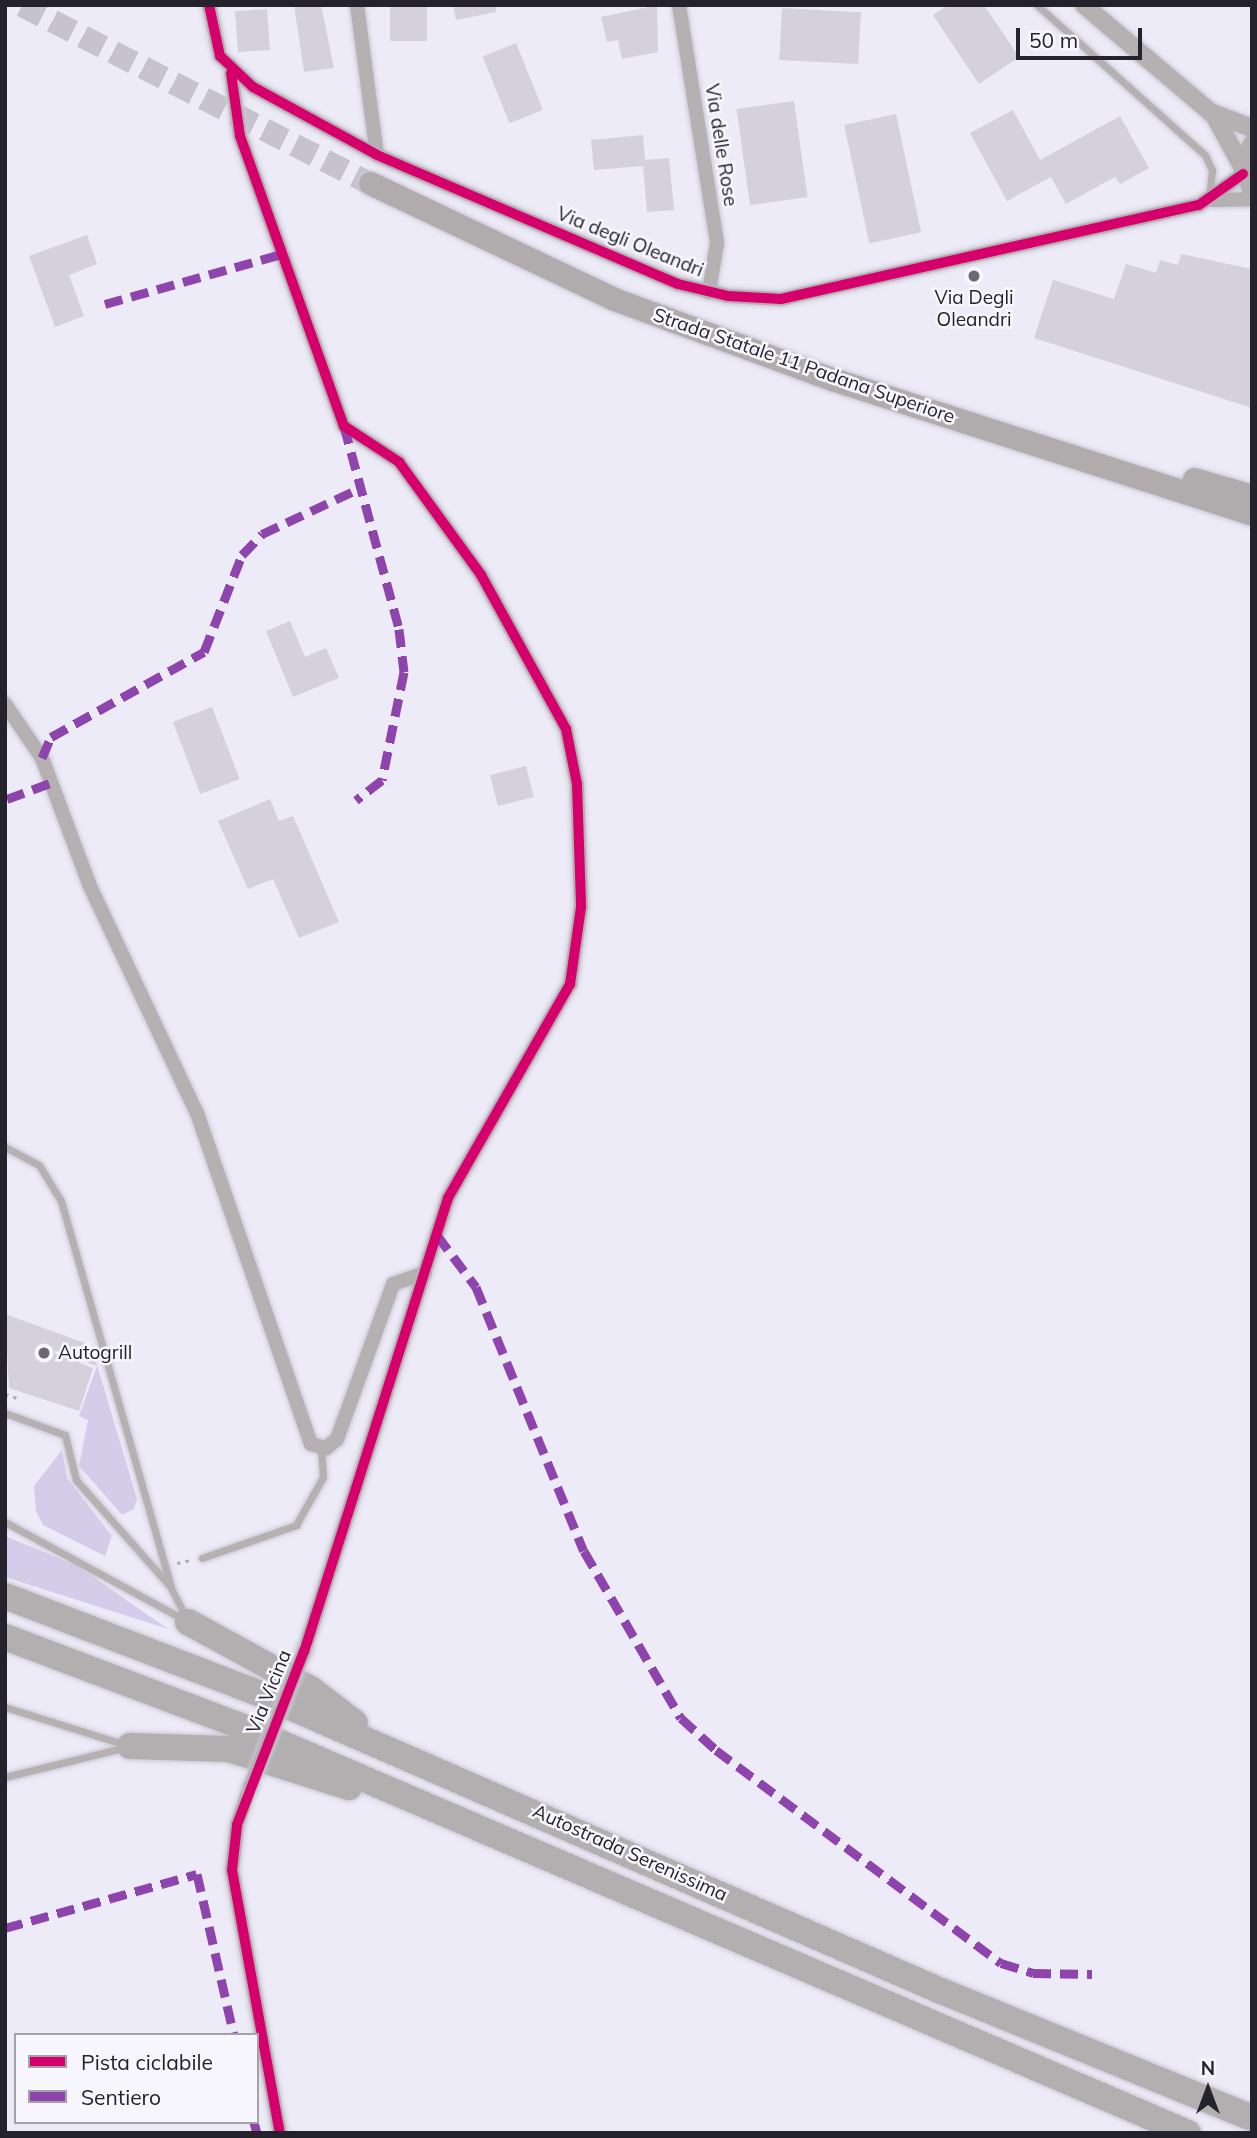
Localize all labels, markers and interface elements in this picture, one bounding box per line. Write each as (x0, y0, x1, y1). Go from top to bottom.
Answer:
scale bar (1019, 14, 1145, 58)
text: 50 m (1029, 27, 1078, 53)
street label: Via delle Rose (700, 82, 742, 208)
street label: Via degli Oleandri (553, 202, 707, 282)
marker: Via Degli Oleandri (966, 268, 982, 284)
place label: Via Degli Oleandri (934, 287, 1014, 331)
street label: Strada Statale 11 Padana Superiore (650, 304, 958, 428)
place label: Autogrill (58, 1342, 132, 1364)
marker: Autogrill (36, 1345, 52, 1361)
street label: Via Vicina (242, 1647, 296, 1737)
street label: Autostrada Serenissima (529, 1800, 731, 1906)
legend (14, 2033, 259, 2124)
text: Pista ciclabile (81, 2049, 213, 2075)
north arrow (1173, 2054, 1243, 2124)
text: N (1201, 2056, 1215, 2080)
text: Sentiero (81, 2084, 161, 2110)

